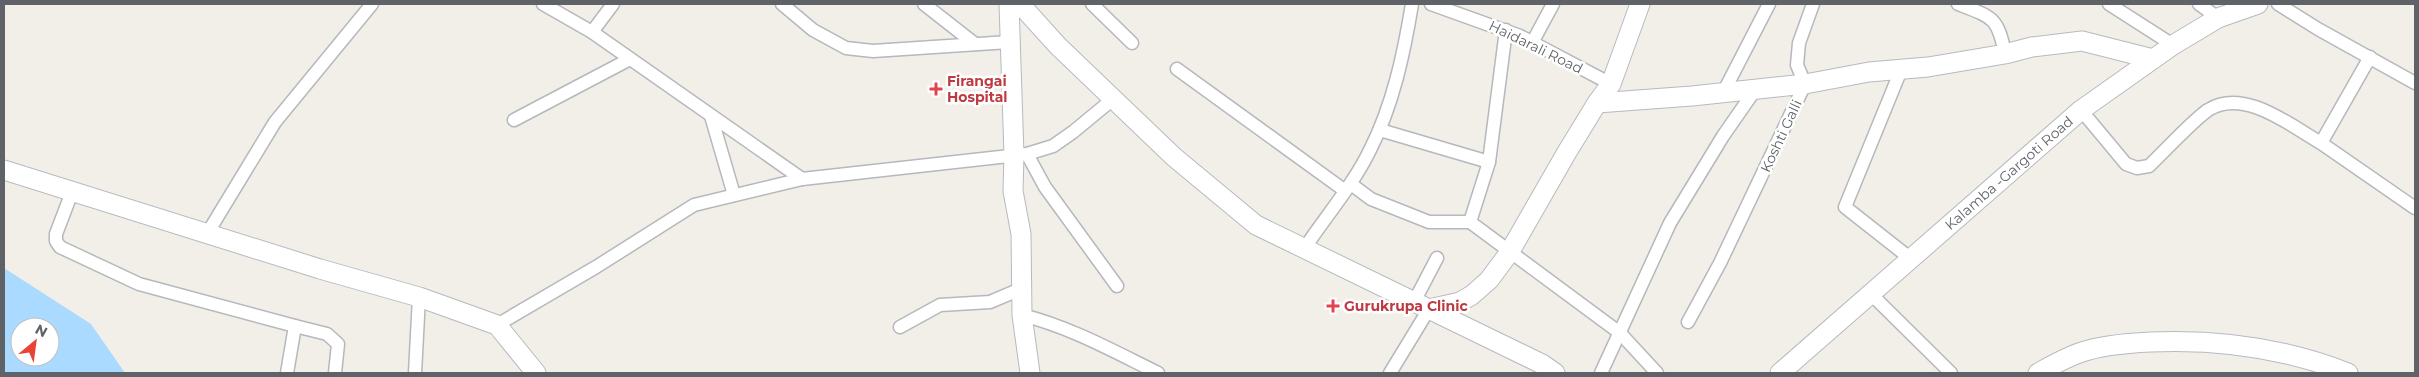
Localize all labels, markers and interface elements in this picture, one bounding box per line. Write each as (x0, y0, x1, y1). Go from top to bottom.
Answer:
street label: Haidarali Road (1486, 16, 1586, 78)
place label: Firangai Hospital (947, 72, 1007, 106)
marker: Firangai Hospital (929, 82, 943, 96)
street label: Koshti Galli (1756, 97, 1806, 175)
street label: Kalamba -Gargoti Road (1941, 112, 2077, 234)
place label: Gurukrupa Clinic (1344, 297, 1468, 315)
marker: Gurukrupa Clinic (1326, 299, 1340, 313)
north arrow (10, 317, 60, 367)
text: N (32, 320, 51, 341)

